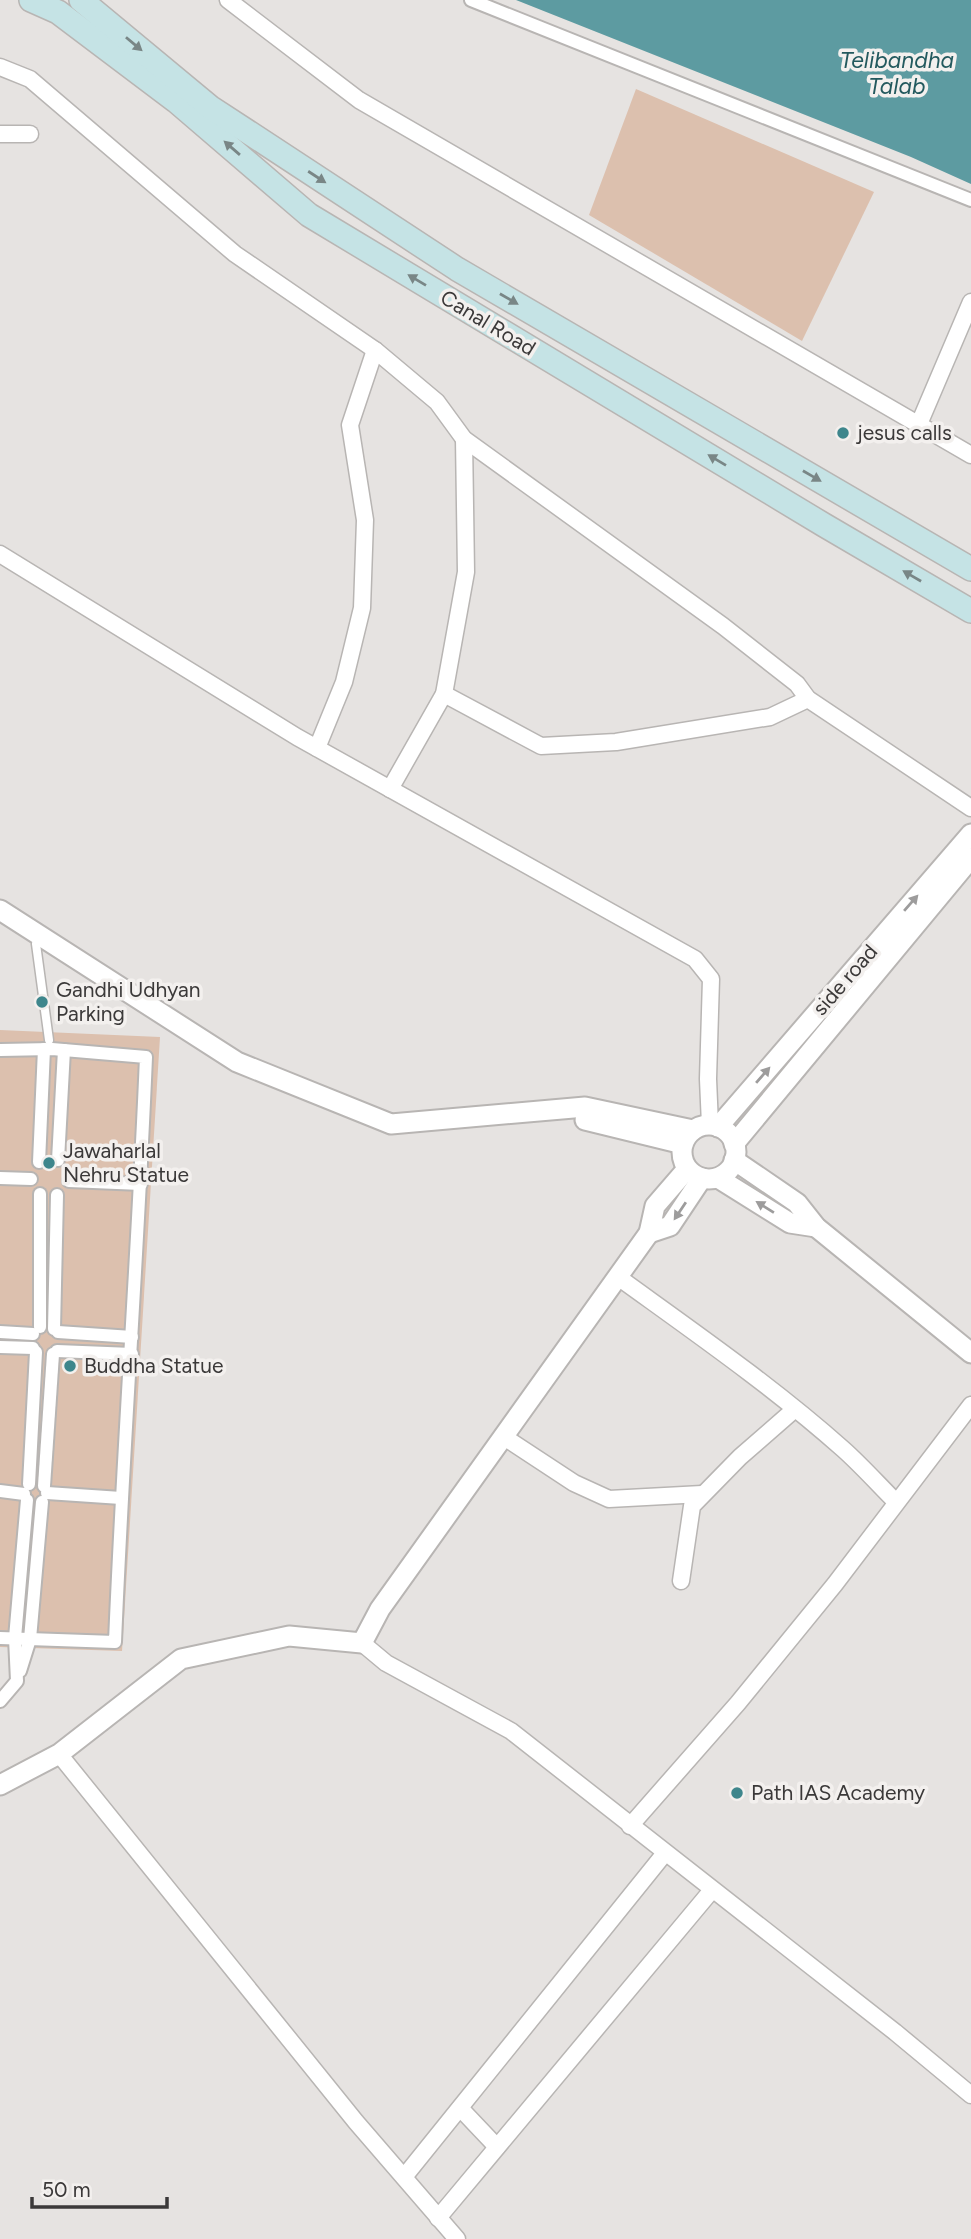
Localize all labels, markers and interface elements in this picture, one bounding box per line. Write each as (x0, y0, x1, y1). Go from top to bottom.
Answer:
one-way arrow (124, 36, 142, 51)
water label: Telibandha Talab (840, 46, 954, 100)
one-way arrow (223, 141, 240, 156)
one-way arrow (308, 170, 327, 183)
one-way arrow (407, 273, 426, 286)
street label: Canal Road (436, 284, 540, 361)
one-way arrow (500, 293, 519, 305)
place label: jesus calls (855, 420, 952, 445)
marker: jesus calls (835, 425, 851, 441)
one-way arrow (707, 454, 726, 467)
one-way arrow (802, 470, 821, 482)
one-way arrow (903, 570, 922, 583)
one-way arrow (903, 894, 919, 912)
street label: side road (807, 939, 882, 1020)
place label: Gandhi Udhyan Parking (56, 977, 200, 1026)
marker: Gandhi Udhyan Parking (34, 994, 50, 1010)
one-way arrow (755, 1067, 770, 1084)
place label: Jawaharlal Nehru Statue (63, 1138, 189, 1187)
marker: Jawaharlal Nehru Statue (41, 1155, 57, 1171)
one-way arrow (756, 1201, 775, 1214)
one-way arrow (673, 1202, 687, 1220)
place label: Buddha Statue (84, 1353, 223, 1378)
marker: Buddha Statue (62, 1358, 78, 1374)
place label: Path IAS Academy (751, 1780, 925, 1805)
marker: Path IAS Academy (729, 1785, 745, 1801)
scale bar (32, 2166, 166, 2210)
text: 50 m (42, 2177, 91, 2202)

